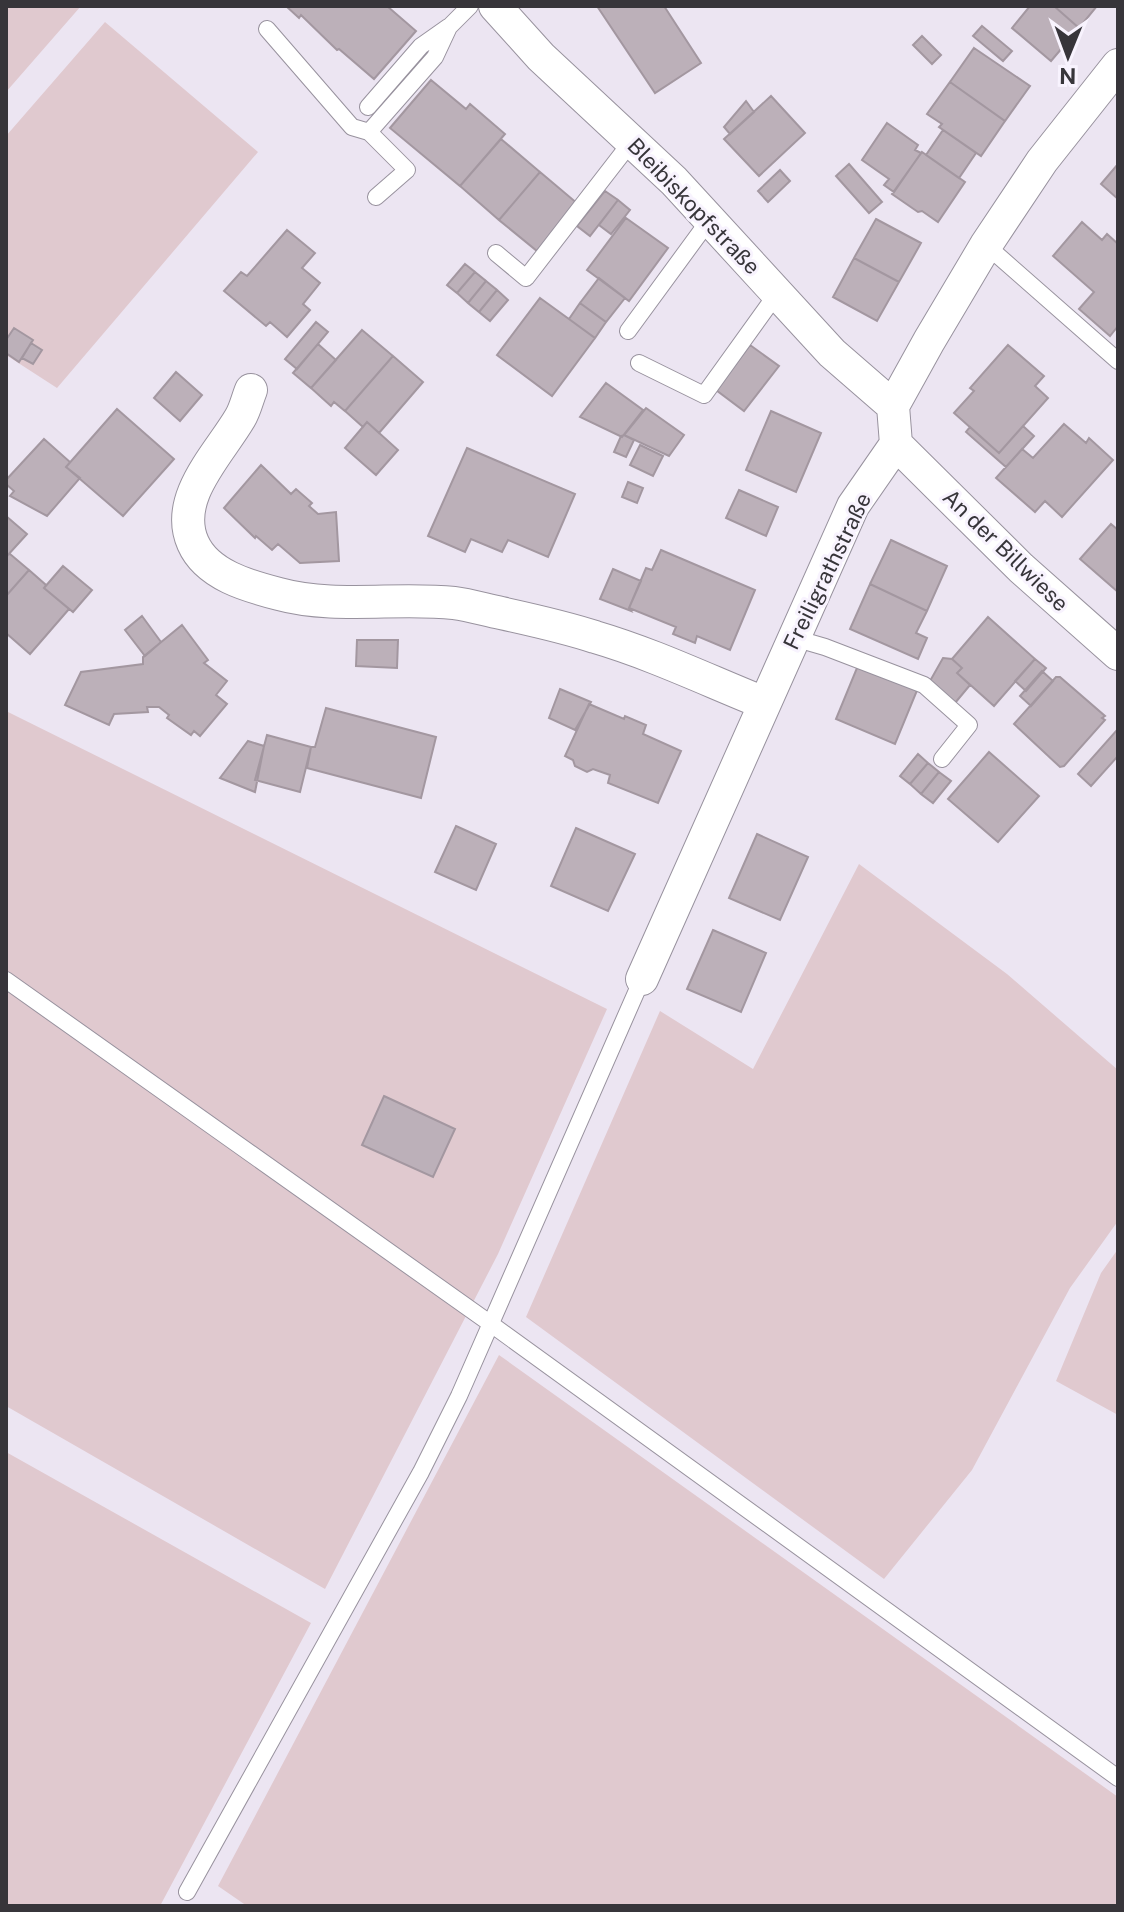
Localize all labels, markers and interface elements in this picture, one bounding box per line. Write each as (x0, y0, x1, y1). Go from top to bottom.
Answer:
north arrow (1028, 16, 1108, 96)
text: N (1059, 63, 1076, 89)
street label: Bleibiskopfstraße (622, 132, 766, 280)
street label: An der Billwiese (938, 484, 1074, 616)
street label: Freiligrathstraße (778, 488, 876, 654)

